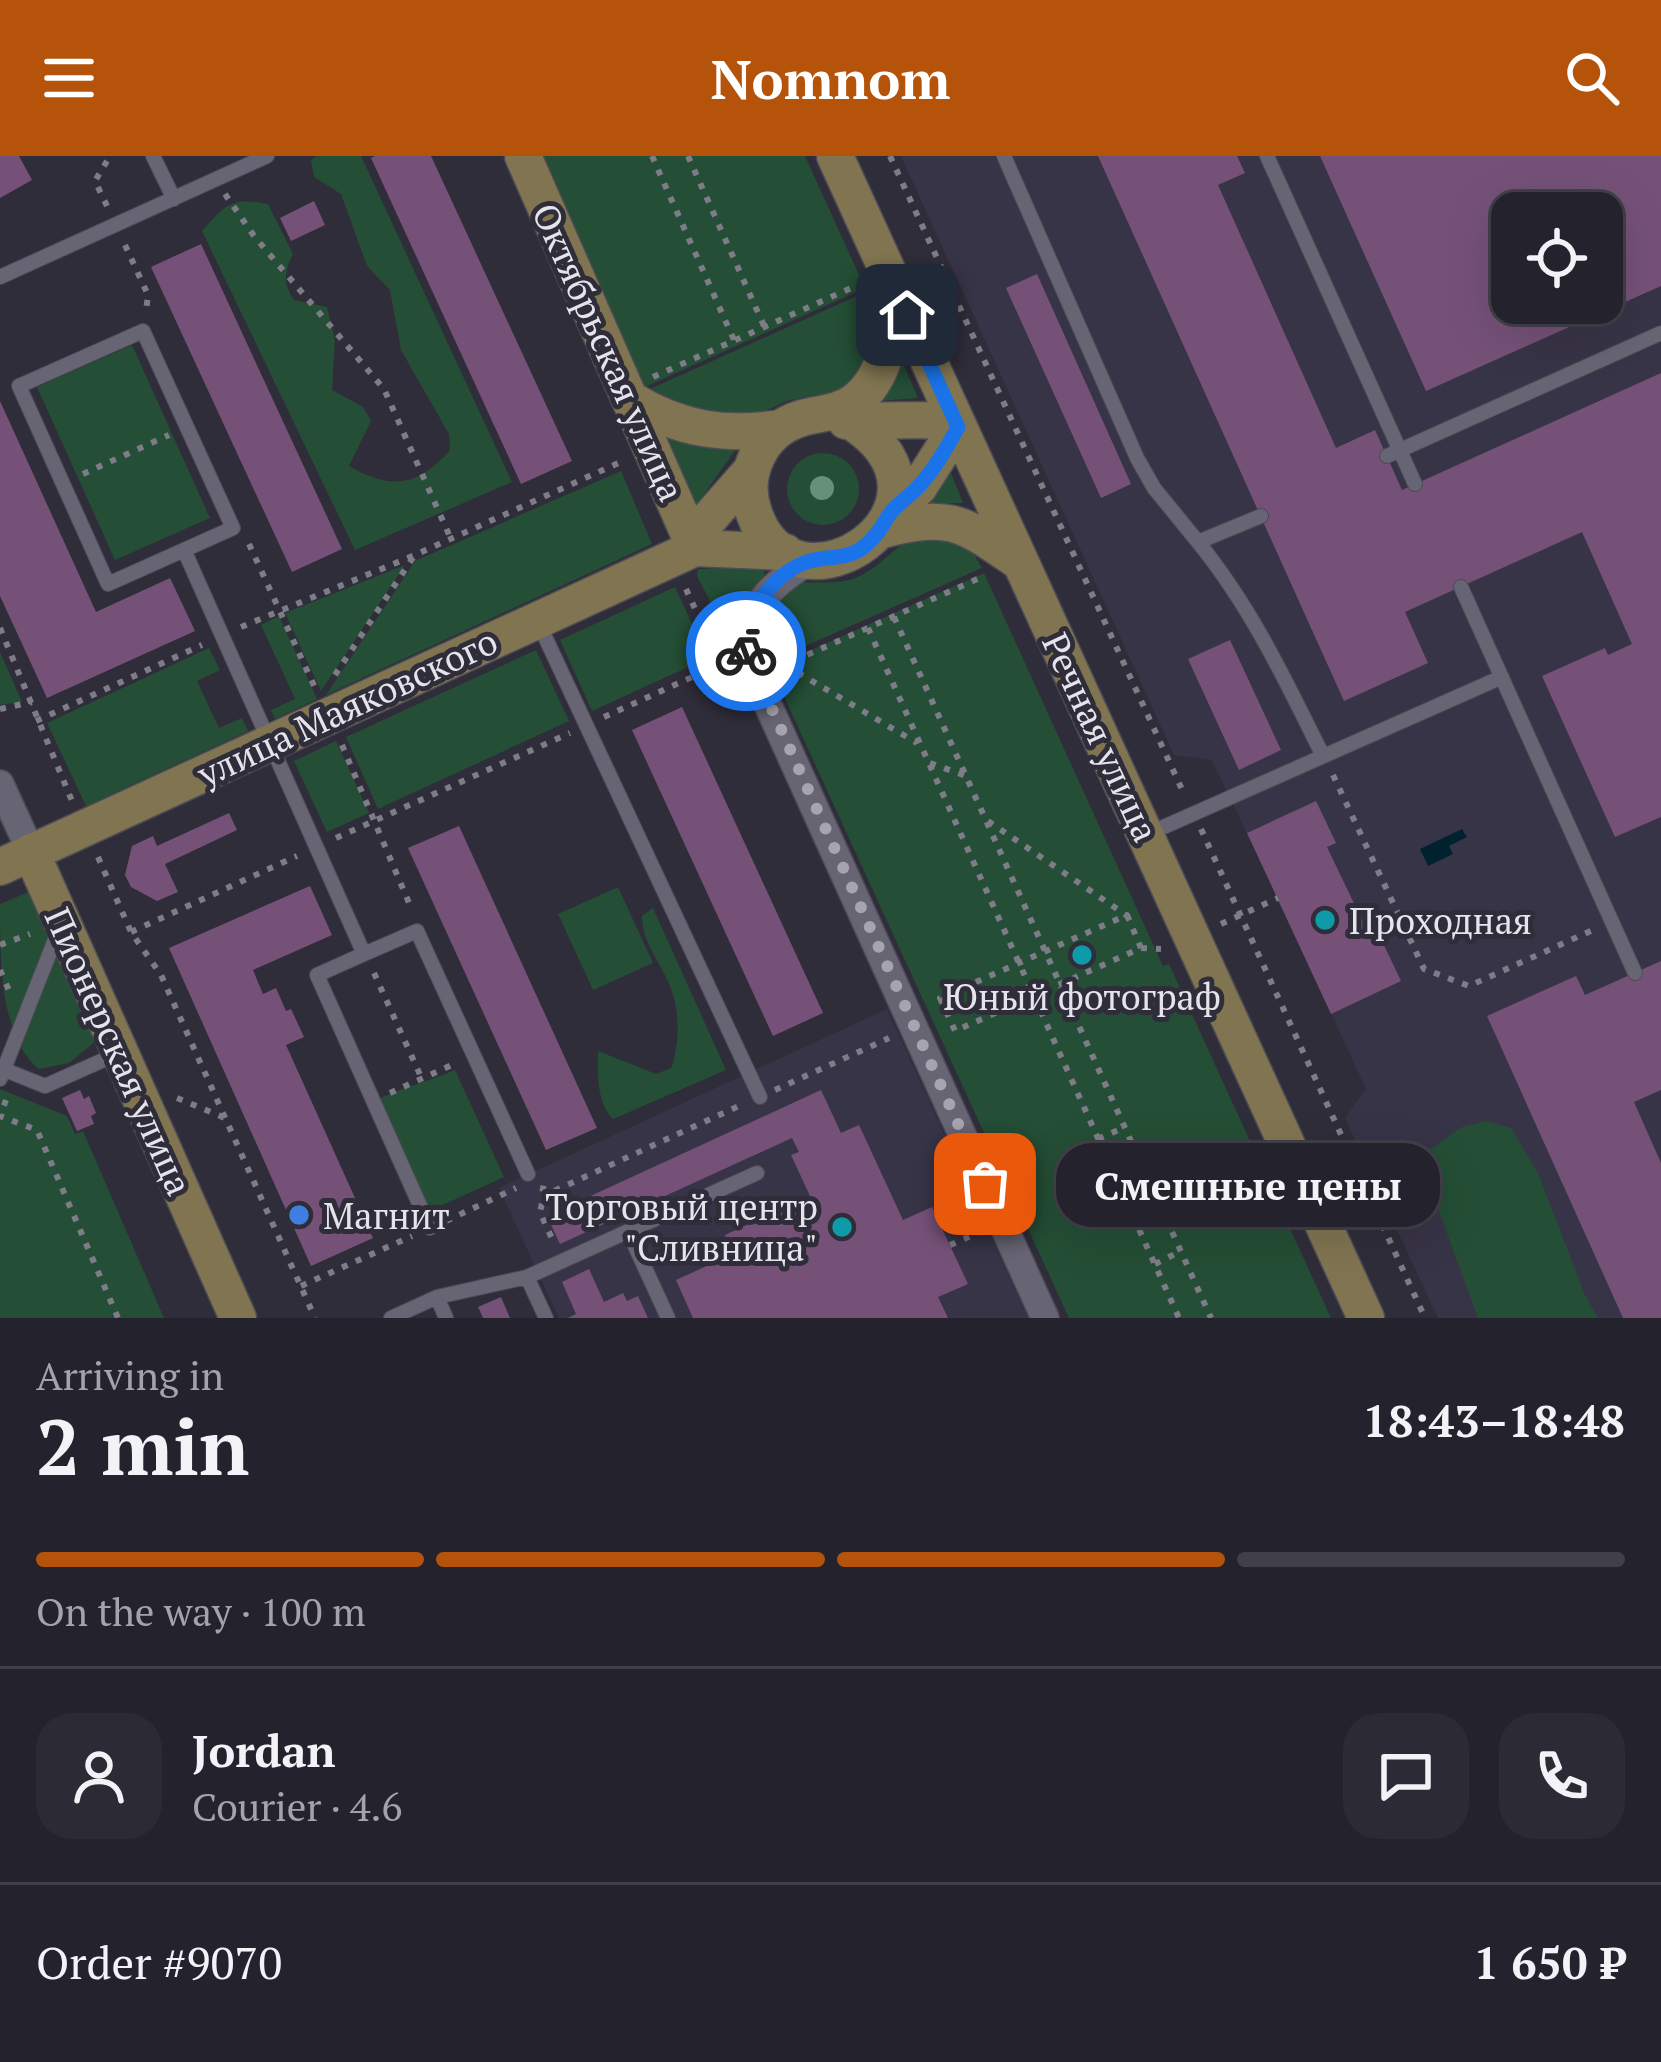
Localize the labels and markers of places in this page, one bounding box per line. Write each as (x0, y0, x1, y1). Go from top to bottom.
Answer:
pin (856, 264, 958, 366)
place label: Проходная (1349, 897, 1532, 944)
marker: Проходная (1312, 907, 1338, 933)
marker: Юный фотограф (1069, 942, 1095, 968)
place label: Юный фотограф (943, 973, 1221, 1020)
pin (934, 1133, 1036, 1235)
callout: Смешные цены (1057, 1142, 1441, 1226)
place label: Торговый центр "Сливница" (545, 1183, 818, 1271)
place label: Магнит (323, 1192, 450, 1239)
marker: Магнит (286, 1202, 312, 1228)
marker: Торговый центр "Сливница" (829, 1214, 855, 1240)

